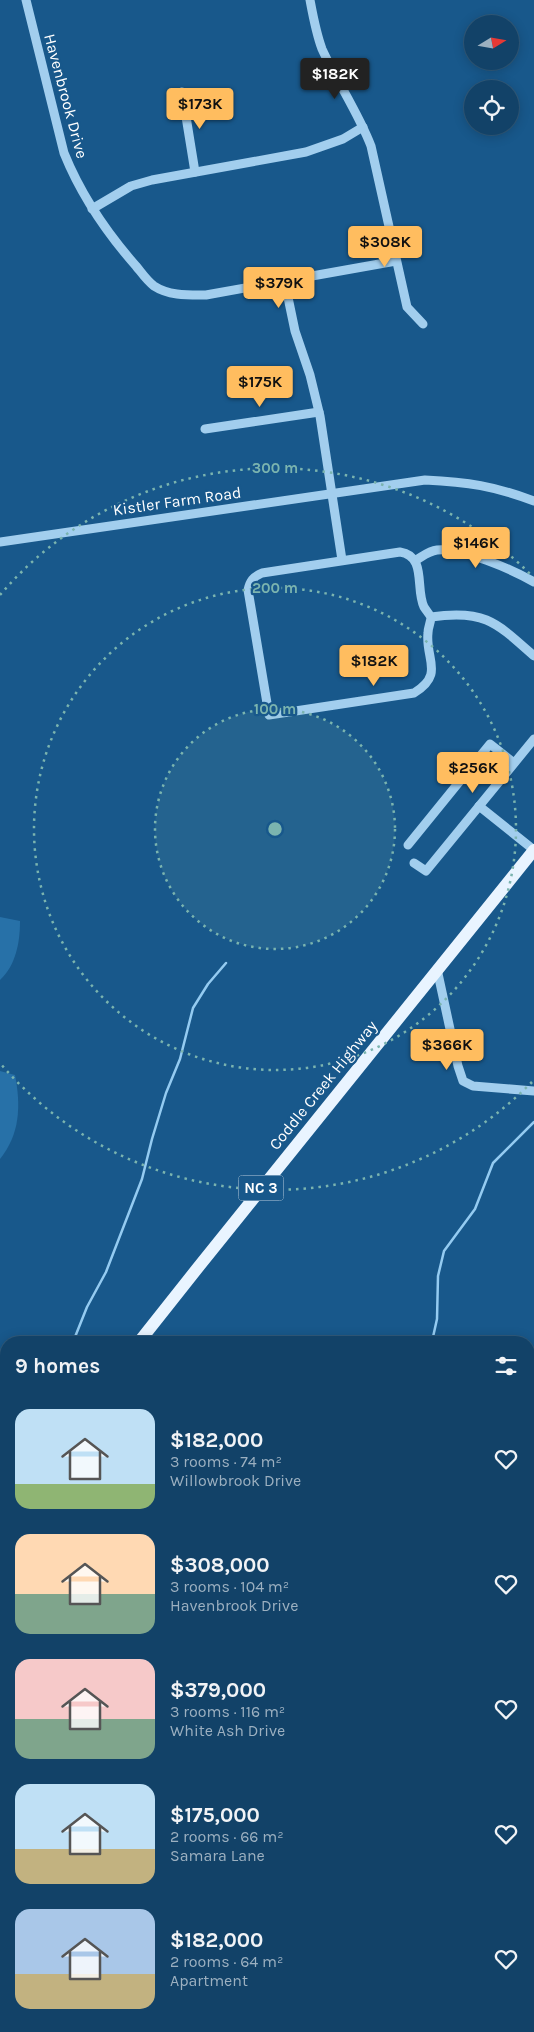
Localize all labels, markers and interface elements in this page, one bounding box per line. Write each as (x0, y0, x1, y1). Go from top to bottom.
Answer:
north arrow (464, 15, 519, 70)
map controls (464, 15, 519, 135)
street label: Havenbrook Drive (40, 32, 92, 160)
pin: $182K (300, 58, 370, 100)
text: $182K (311, 64, 359, 83)
button: locate (464, 80, 519, 135)
pin: $173K (165, 88, 235, 130)
text: $173K (177, 94, 223, 113)
pin: $308K (350, 226, 420, 268)
text: $308K (359, 232, 411, 251)
pin: $379K (244, 266, 314, 309)
text: $379K (254, 273, 304, 292)
pin: $175K (225, 366, 295, 408)
text: $175K (238, 372, 282, 391)
text: 300 m (252, 459, 298, 477)
street label: Kistler Farm Road (112, 483, 242, 519)
pin: $146K (441, 526, 511, 569)
text: $146K (453, 533, 499, 552)
text: 200 m (252, 579, 298, 597)
pin: $182K (339, 644, 409, 687)
text: $182K (350, 651, 398, 670)
text: 100 m (254, 700, 296, 718)
pin: $256K (438, 752, 508, 794)
text: $256K (448, 758, 498, 777)
centre of rings (266, 820, 284, 838)
street label: Coddle Creek Highway (265, 1016, 381, 1153)
pin: $366K (412, 1028, 482, 1071)
text: $366K (422, 1035, 472, 1054)
road number: NC 3 (238, 1176, 284, 1200)
icon: filters (492, 1352, 520, 1380)
text: 9 homes (15, 1354, 100, 1378)
text: $182,000 (170, 1428, 263, 1452)
icon: home (55, 1429, 115, 1489)
icon: heart (492, 1445, 520, 1473)
text: 3 rooms · 74 m² (170, 1452, 282, 1471)
text: Willowbrook Drive (170, 1471, 301, 1490)
text: $308,000 (170, 1553, 270, 1577)
icon: home (55, 1554, 115, 1614)
icon: heart (492, 1570, 520, 1598)
text: 3 rooms · 104 m² (170, 1577, 289, 1596)
text: Havenbrook Drive (170, 1596, 298, 1615)
text: $379,000 (170, 1678, 266, 1702)
icon: home (55, 1679, 115, 1739)
icon: heart (492, 1695, 520, 1723)
text: 3 rooms · 116 m² (170, 1702, 285, 1721)
text: White Ash Drive (170, 1721, 285, 1740)
text: $175,000 (170, 1803, 260, 1827)
icon: home (55, 1804, 115, 1864)
icon: heart (492, 1820, 520, 1848)
text: 2 rooms · 66 m² (170, 1827, 284, 1846)
text: Samara Lane (170, 1846, 265, 1865)
text: $182,000 (170, 1928, 263, 1952)
icon: home (55, 1929, 115, 1989)
icon: heart (492, 1945, 520, 1973)
text: 2 rooms · 64 m² (170, 1952, 283, 1971)
text: Apartment (170, 1971, 248, 1990)

